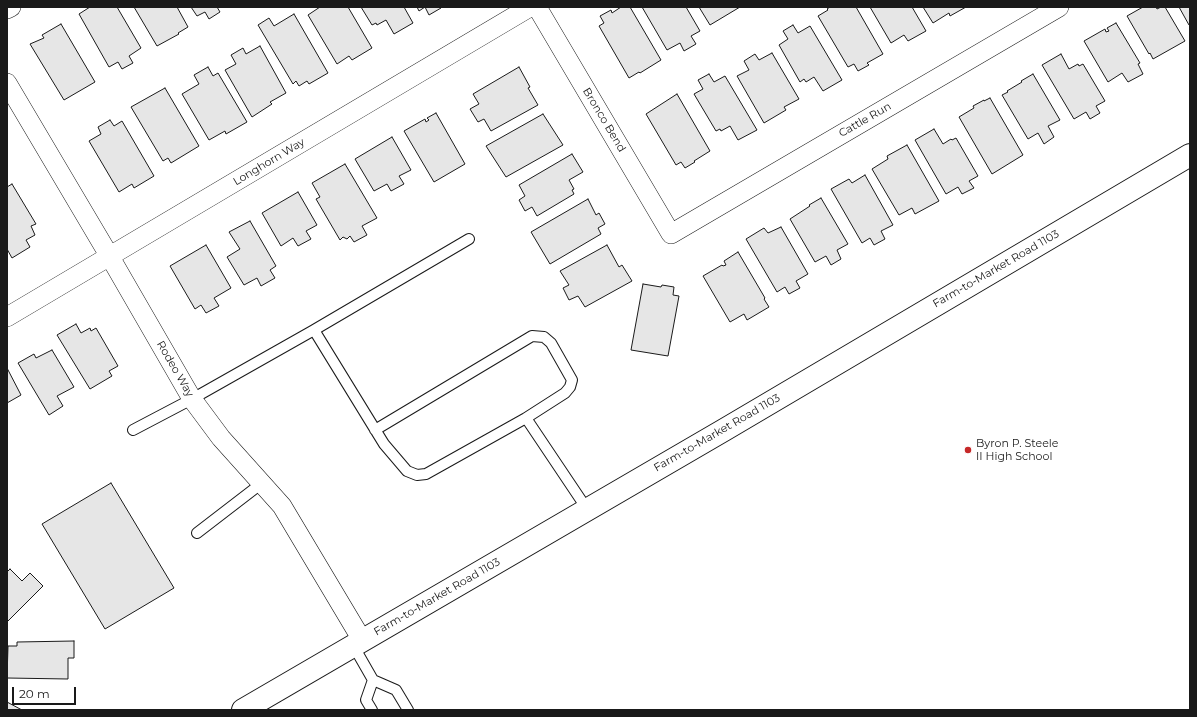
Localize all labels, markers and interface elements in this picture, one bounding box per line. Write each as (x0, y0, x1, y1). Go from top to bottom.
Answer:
street label: Bronco Bend (580, 85, 628, 155)
street label: Cattle Run (836, 100, 894, 140)
street label: Longhorn Way (231, 135, 307, 189)
street label: Farm-to-Market Road 1103 (931, 227, 1061, 311)
street label: Rodeo Way (154, 339, 196, 399)
street label: Farm-to-Market Road 1103 (652, 391, 782, 475)
place label: Byron P. Steele II High School (976, 437, 1058, 463)
marker: Byron P. Steele II High School (963, 445, 973, 455)
street label: Farm-to-Market Road 1103 (372, 555, 502, 639)
scale bar (14, 679, 78, 705)
text: 20 m (19, 686, 50, 701)

